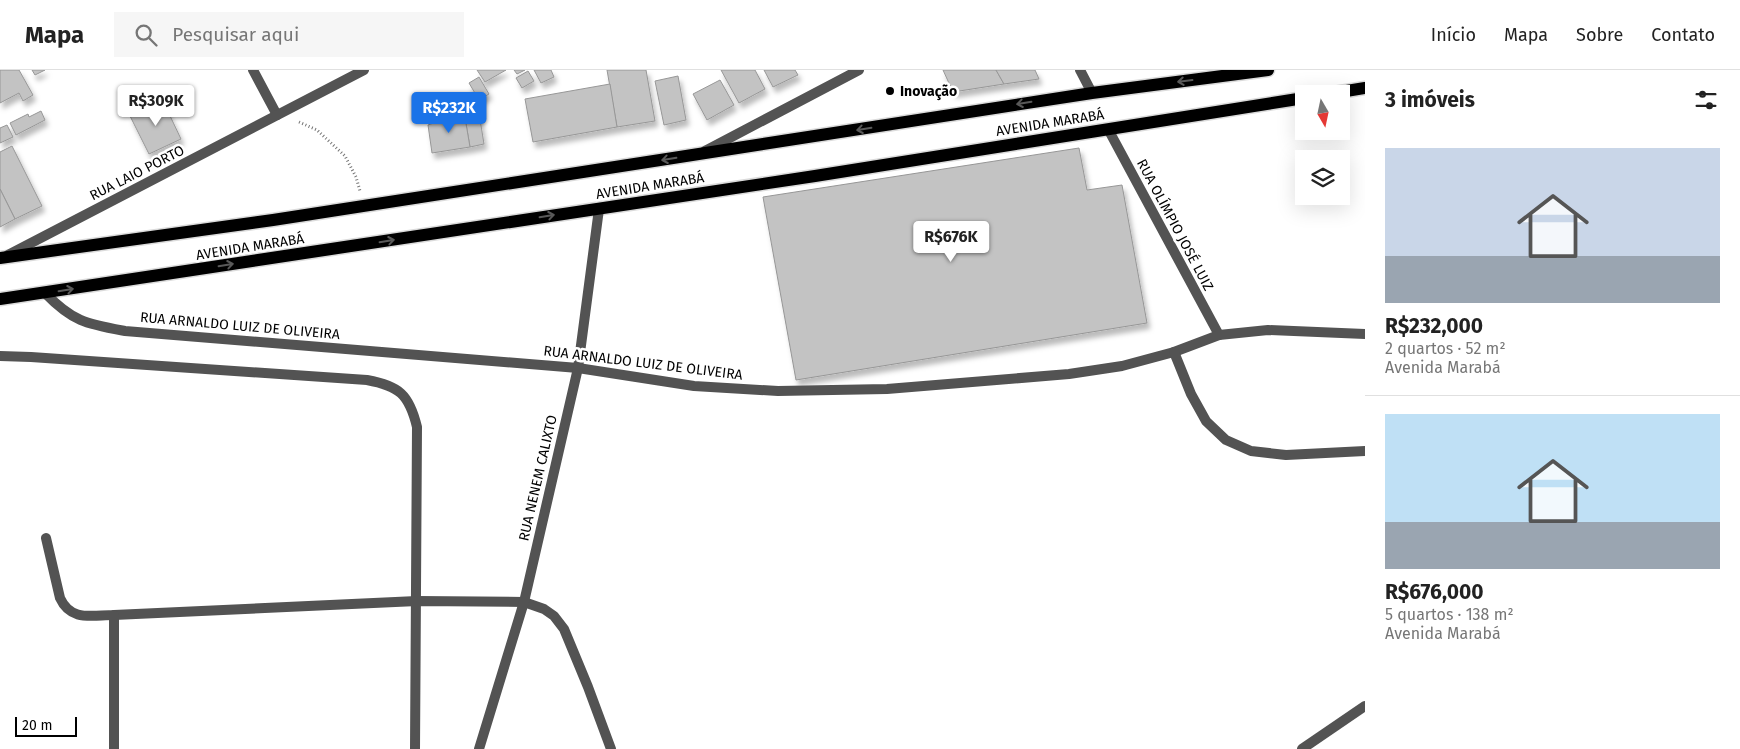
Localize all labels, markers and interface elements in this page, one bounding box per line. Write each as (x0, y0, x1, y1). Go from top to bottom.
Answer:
search box (114, 12, 464, 57)
text: Mapa (25, 21, 84, 49)
icon: search (132, 21, 160, 49)
text: Pesquisar aqui (172, 23, 299, 46)
text: Início (1431, 24, 1476, 46)
text: Mapa (1504, 24, 1548, 46)
text: Sobre (1576, 24, 1623, 46)
text: Contato (1651, 24, 1715, 46)
one-way arrow (1177, 76, 1193, 86)
place label: Inovação (900, 83, 957, 101)
pin: R$309K (115, 85, 197, 127)
marker: Inovação (884, 85, 896, 97)
north arrow (1295, 85, 1350, 140)
map controls (1295, 85, 1350, 205)
icon: filters (1692, 86, 1720, 114)
text: 3 imóveis (1385, 87, 1475, 113)
text: R$309K (128, 91, 184, 110)
pin: R$232K (408, 92, 490, 134)
text: R$232K (422, 98, 476, 117)
one-way arrow (1017, 99, 1033, 109)
street label: AVENIDA MARABÁ (995, 105, 1105, 140)
one-way arrow (856, 124, 872, 134)
street label: RUA LAIO PORTO (87, 142, 187, 204)
button: layers (1295, 150, 1350, 205)
one-way arrow (661, 155, 677, 165)
street label: RUA OLÍMPIO JOSÉ LUIZ (1133, 156, 1218, 294)
street label: AVENIDA MARABÁ (595, 168, 705, 203)
icon: home (1508, 181, 1598, 271)
one-way arrow (539, 211, 555, 221)
pin: R$676K (910, 220, 992, 263)
text: R$676K (924, 227, 978, 246)
street label: AVENIDA MARABÁ (195, 229, 305, 264)
one-way arrow (378, 236, 394, 246)
one-way arrow (218, 260, 234, 270)
one-way arrow (57, 284, 73, 294)
street label: RUA ARNALDO LUIZ DE OLIVEIRA (139, 309, 341, 343)
text: R$232,000 (1385, 313, 1483, 339)
text: 2 quartos · 52 m² (1385, 339, 1506, 358)
street label: RUA ARNALDO LUIZ DE OLIVEIRA (542, 342, 744, 384)
text: Avenida Marabá (1385, 358, 1501, 377)
street label: RUA NENEM CALIXTO (515, 413, 561, 543)
icon: home (1508, 446, 1598, 536)
text: R$676,000 (1385, 579, 1484, 605)
text: 5 quartos · 138 m² (1385, 605, 1514, 624)
text: Avenida Marabá (1385, 624, 1501, 643)
scale bar (15, 714, 78, 737)
text: 20 m (22, 717, 52, 734)

